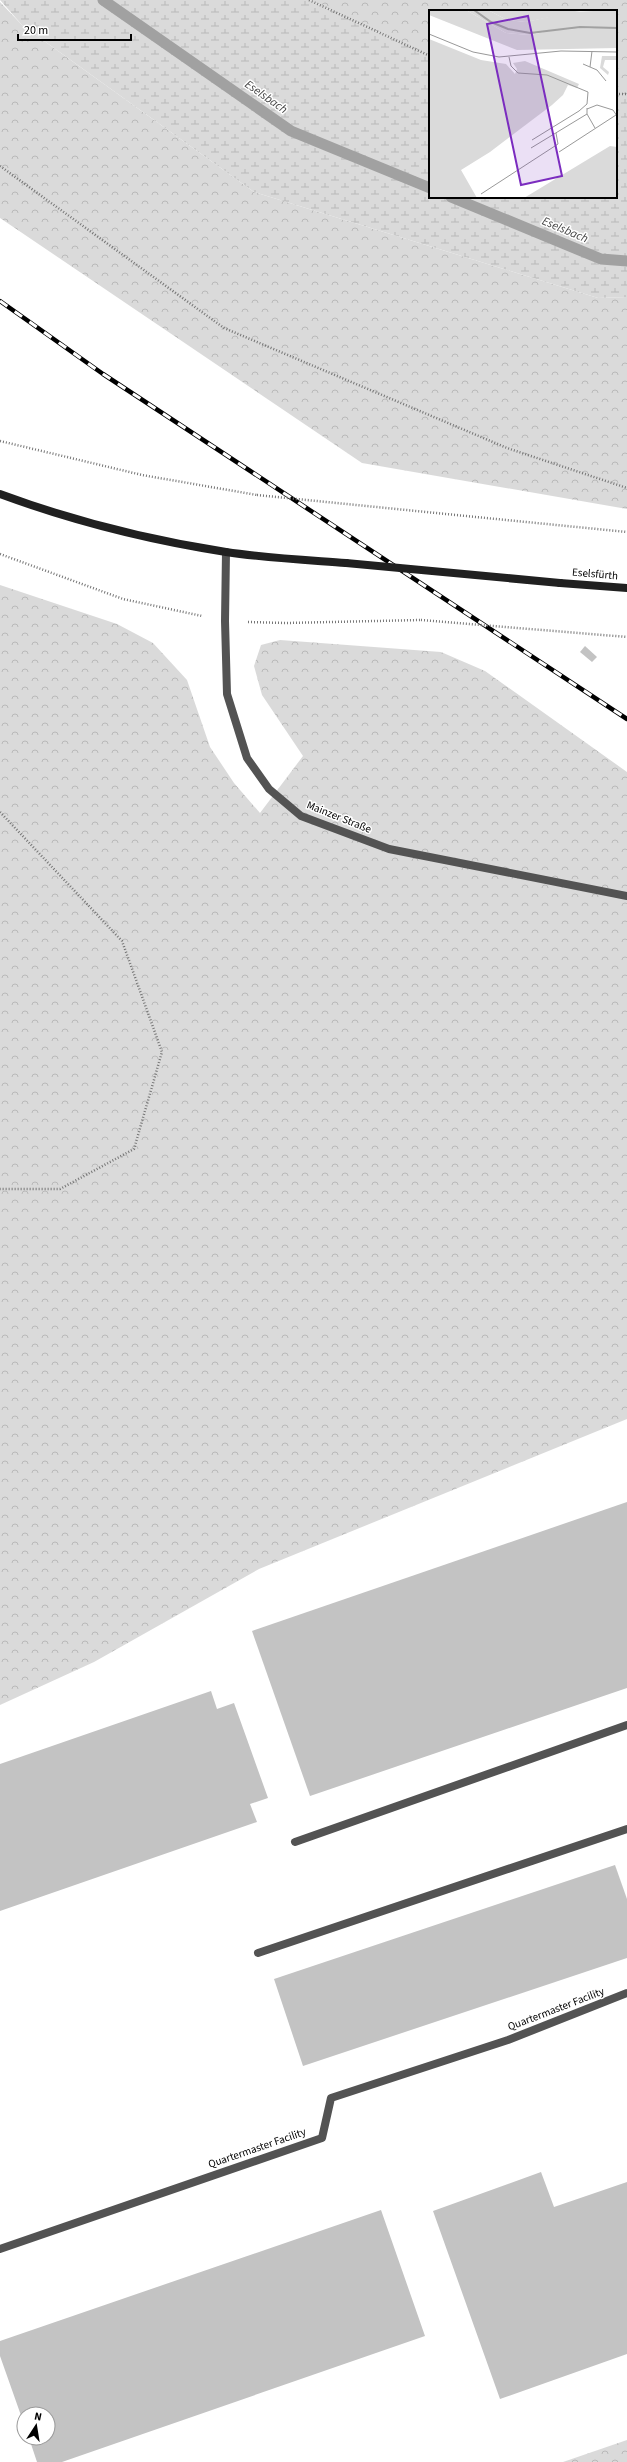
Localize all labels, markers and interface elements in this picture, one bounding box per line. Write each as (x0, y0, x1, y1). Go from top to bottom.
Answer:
inset map (429, 10, 617, 198)
scale bar (18, 16, 131, 42)
text: 20 m (24, 22, 48, 39)
water label: Eselsbach (241, 76, 291, 118)
water label: Eselsbach (539, 213, 591, 247)
street label: Eselsfürth (571, 565, 619, 583)
street label: Mainzer Straße (304, 797, 374, 837)
street label: Quartermaster Facility (506, 1984, 606, 2034)
street label: Quartermaster Facility (206, 2124, 308, 2172)
north arrow (16, 2406, 56, 2446)
text: N (33, 2409, 43, 2425)

